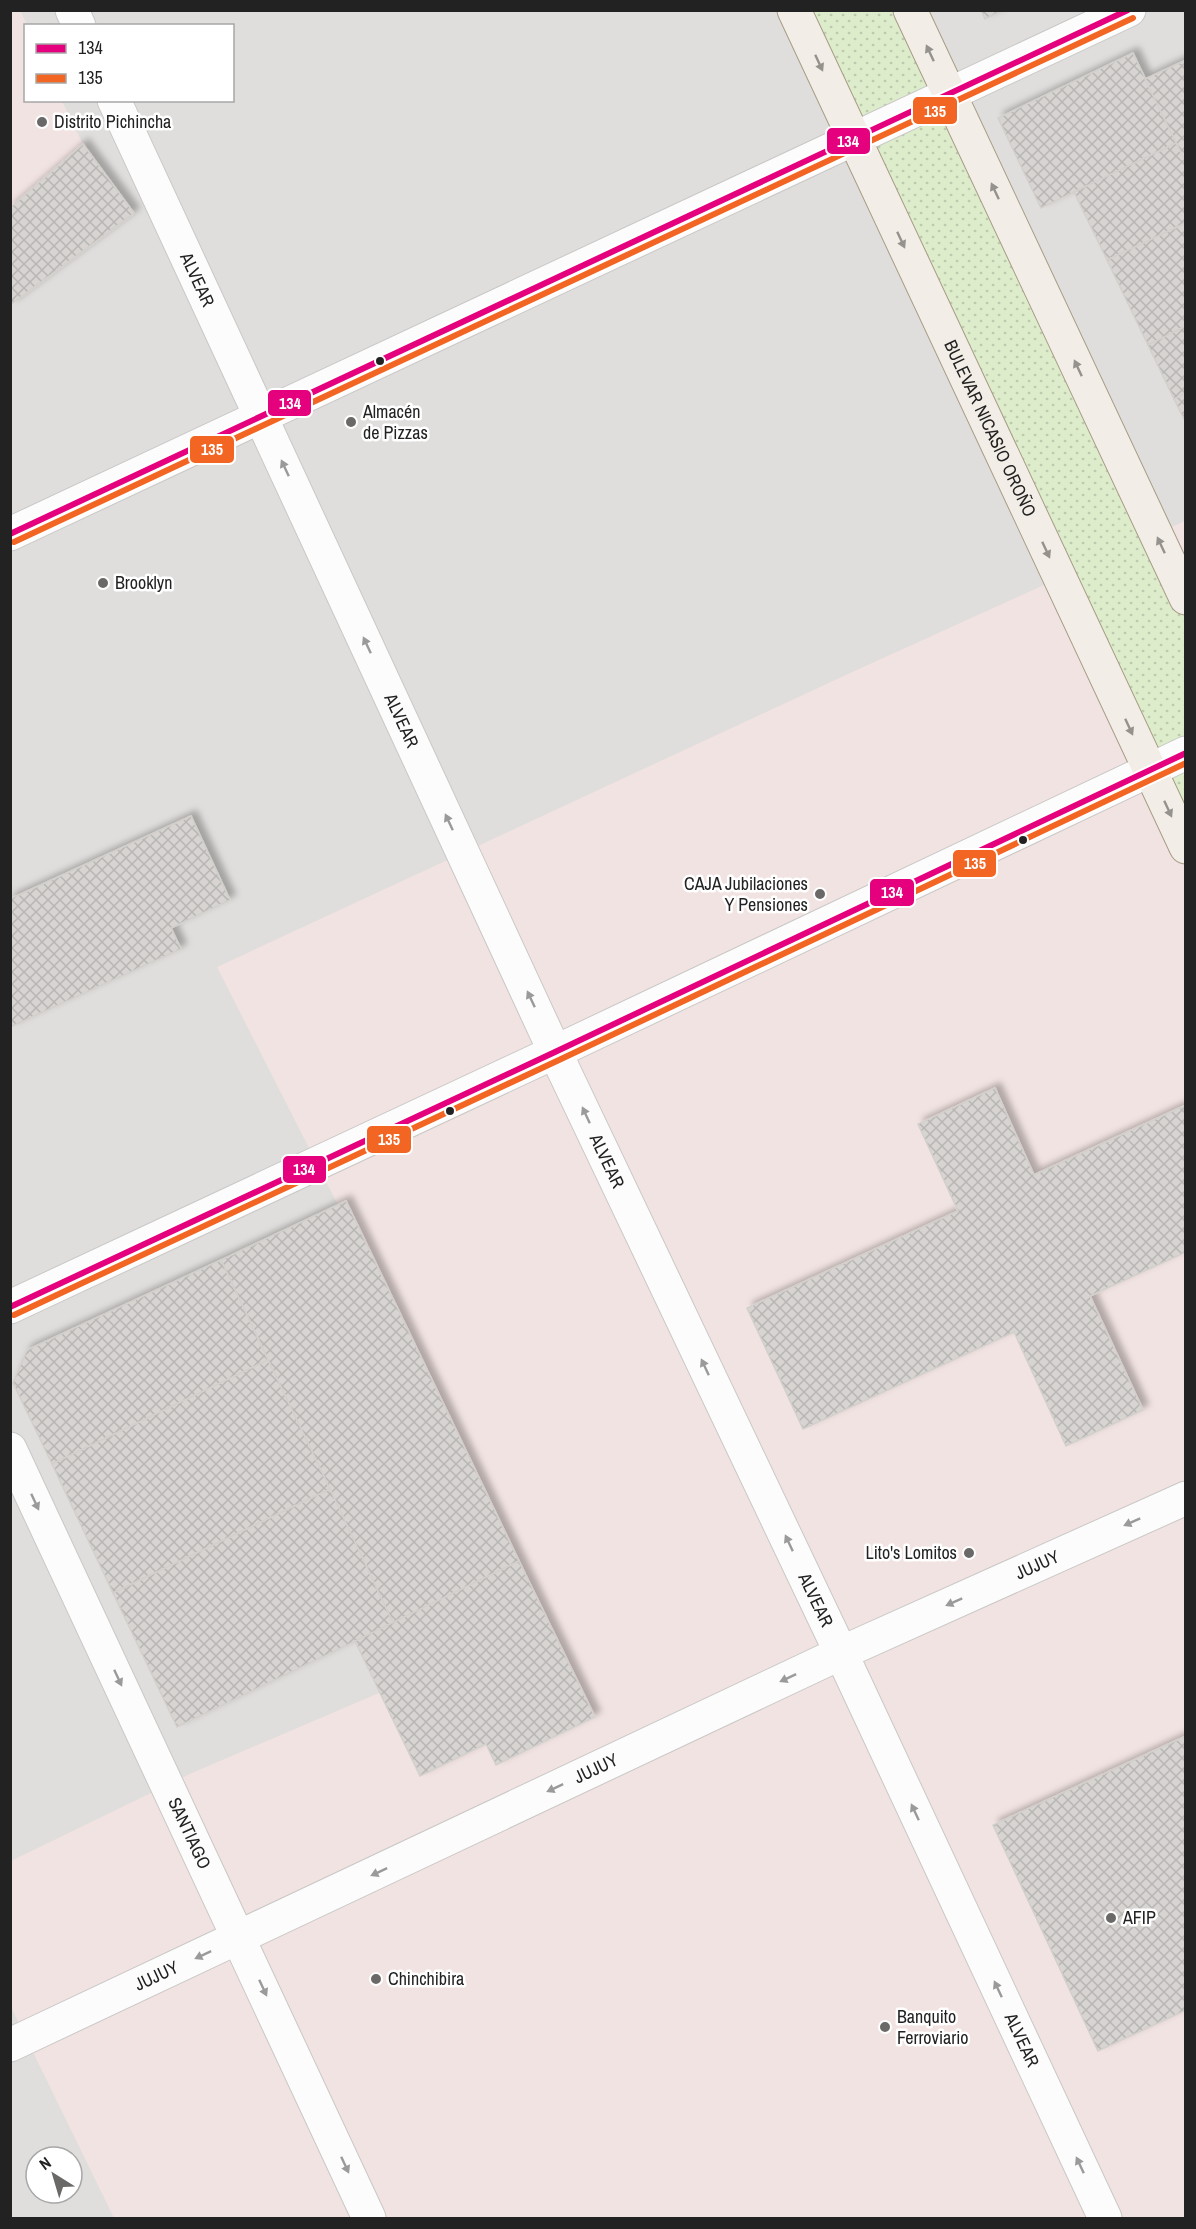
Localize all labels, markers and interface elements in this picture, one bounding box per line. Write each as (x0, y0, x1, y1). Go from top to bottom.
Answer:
legend (24, 24, 234, 102)
text: 134 (78, 35, 103, 60)
one-way arrow (926, 44, 935, 61)
one-way arrow (814, 55, 823, 72)
text: 135 (78, 65, 103, 90)
line badge: 135 (912, 96, 958, 125)
text: 135 (924, 100, 946, 122)
place label: Distrito Pichincha (54, 109, 171, 134)
marker: Distrito Pichincha (35, 115, 49, 129)
line badge: 134 (826, 127, 871, 155)
text: 134 (837, 130, 860, 152)
one-way arrow (991, 183, 1000, 200)
one-way arrow (897, 232, 906, 249)
street label: ALVEAR (174, 247, 221, 311)
street label: BULEVAR NICASIO OROÑO (938, 336, 1043, 521)
unlabelled marker (374, 355, 386, 367)
one-way arrow (1073, 360, 1082, 377)
line badge: 134 (267, 389, 312, 417)
text: 134 (279, 392, 302, 414)
place label: Almacén de Pizzas (362, 399, 428, 445)
marker: Almacén de Pizzas (344, 415, 358, 429)
line badge: 135 (189, 435, 235, 464)
text: 135 (201, 438, 223, 460)
one-way arrow (280, 460, 289, 477)
one-way arrow (1156, 536, 1165, 553)
one-way arrow (1042, 541, 1051, 558)
place label: Brooklyn (115, 570, 172, 595)
marker: Brooklyn (96, 576, 110, 590)
one-way arrow (362, 637, 371, 654)
street label: ALVEAR (378, 688, 425, 752)
one-way arrow (1124, 718, 1134, 736)
one-way arrow (1163, 800, 1172, 817)
one-way arrow (443, 813, 453, 831)
unlabelled marker (1017, 834, 1029, 846)
line badge: 135 (952, 849, 997, 878)
text: 135 (964, 852, 986, 874)
place label: CAJA Jubilaciones Y Pensiones (684, 871, 808, 917)
line badge: 134 (869, 878, 915, 907)
text: 134 (881, 881, 904, 903)
marker: CAJA Jubilaciones Y Pensiones (813, 887, 827, 901)
one-way arrow (526, 990, 535, 1007)
unlabelled marker (444, 1105, 456, 1117)
one-way arrow (581, 1107, 590, 1124)
line badge: 135 (366, 1125, 412, 1154)
text: 135 (378, 1128, 400, 1150)
street label: ALVEAR (583, 1129, 631, 1192)
line badge: 134 (282, 1155, 327, 1184)
text: 134 (293, 1158, 316, 1180)
one-way arrow (701, 1359, 710, 1376)
one-way arrow (31, 1493, 40, 1510)
one-way arrow (1123, 1517, 1141, 1527)
one-way arrow (785, 1535, 794, 1552)
place label: Lito's Lomitos (866, 1540, 957, 1565)
street label: JUJUY (1011, 1543, 1063, 1585)
marker: Lito's Lomitos (962, 1546, 976, 1560)
street label: ALVEAR (792, 1568, 840, 1631)
one-way arrow (945, 1597, 963, 1607)
one-way arrow (114, 1670, 123, 1687)
one-way arrow (780, 1674, 797, 1683)
street label: JUJUY (570, 1747, 622, 1789)
one-way arrow (547, 1784, 564, 1793)
street label: SANTIAGO (162, 1793, 217, 1873)
one-way arrow (910, 1803, 920, 1821)
one-way arrow (370, 1866, 388, 1876)
place label: AFIP (1122, 1905, 1156, 1930)
marker: AFIP (1104, 1911, 1118, 1925)
one-way arrow (194, 1951, 211, 1960)
street label: JUJUY (130, 1954, 183, 1997)
place label: Chinchibira (388, 1966, 464, 1991)
marker: Chinchibira (369, 1972, 383, 1986)
one-way arrow (259, 1979, 269, 1997)
one-way arrow (993, 1980, 1002, 1997)
place label: Banquito Ferroviario (897, 2004, 968, 2050)
street label: ALVEAR (998, 2008, 1046, 2071)
marker: Banquito Ferroviario (878, 2020, 892, 2034)
north arrow (24, 2145, 84, 2205)
text: N (35, 2151, 55, 2175)
one-way arrow (340, 2157, 349, 2174)
one-way arrow (1076, 2157, 1085, 2174)

